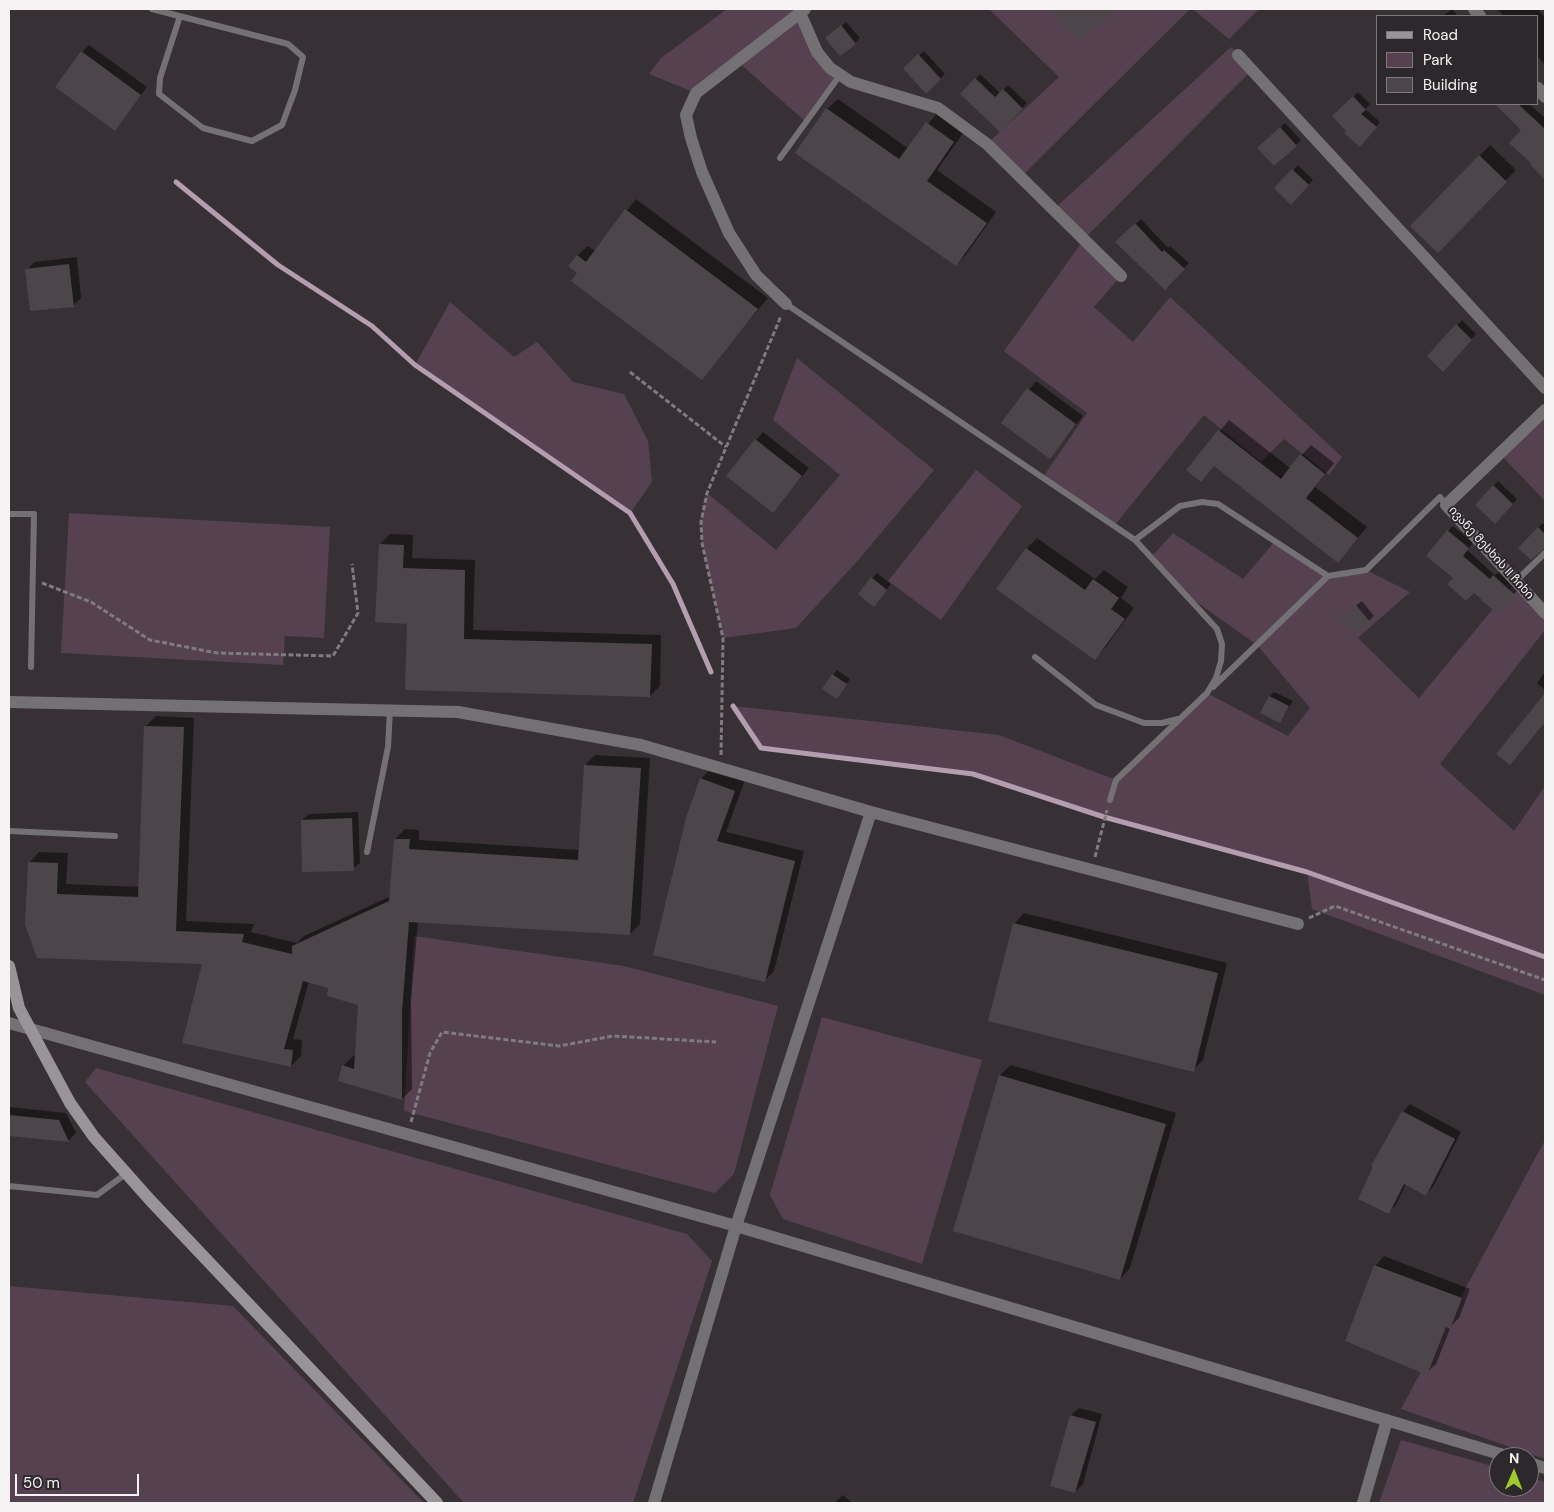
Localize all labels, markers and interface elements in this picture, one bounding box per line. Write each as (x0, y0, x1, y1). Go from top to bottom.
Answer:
legend (1376, 15, 1539, 105)
text: Road (1423, 25, 1458, 45)
text: Park (1423, 50, 1453, 70)
text: Building (1423, 75, 1478, 95)
street label: ივანე მესხის II ჩიხი (1445, 503, 1537, 603)
north arrow (1489, 1447, 1539, 1497)
text: N (1509, 1449, 1520, 1467)
scale bar (18, 1464, 141, 1496)
text: 50 m (23, 1473, 60, 1493)

